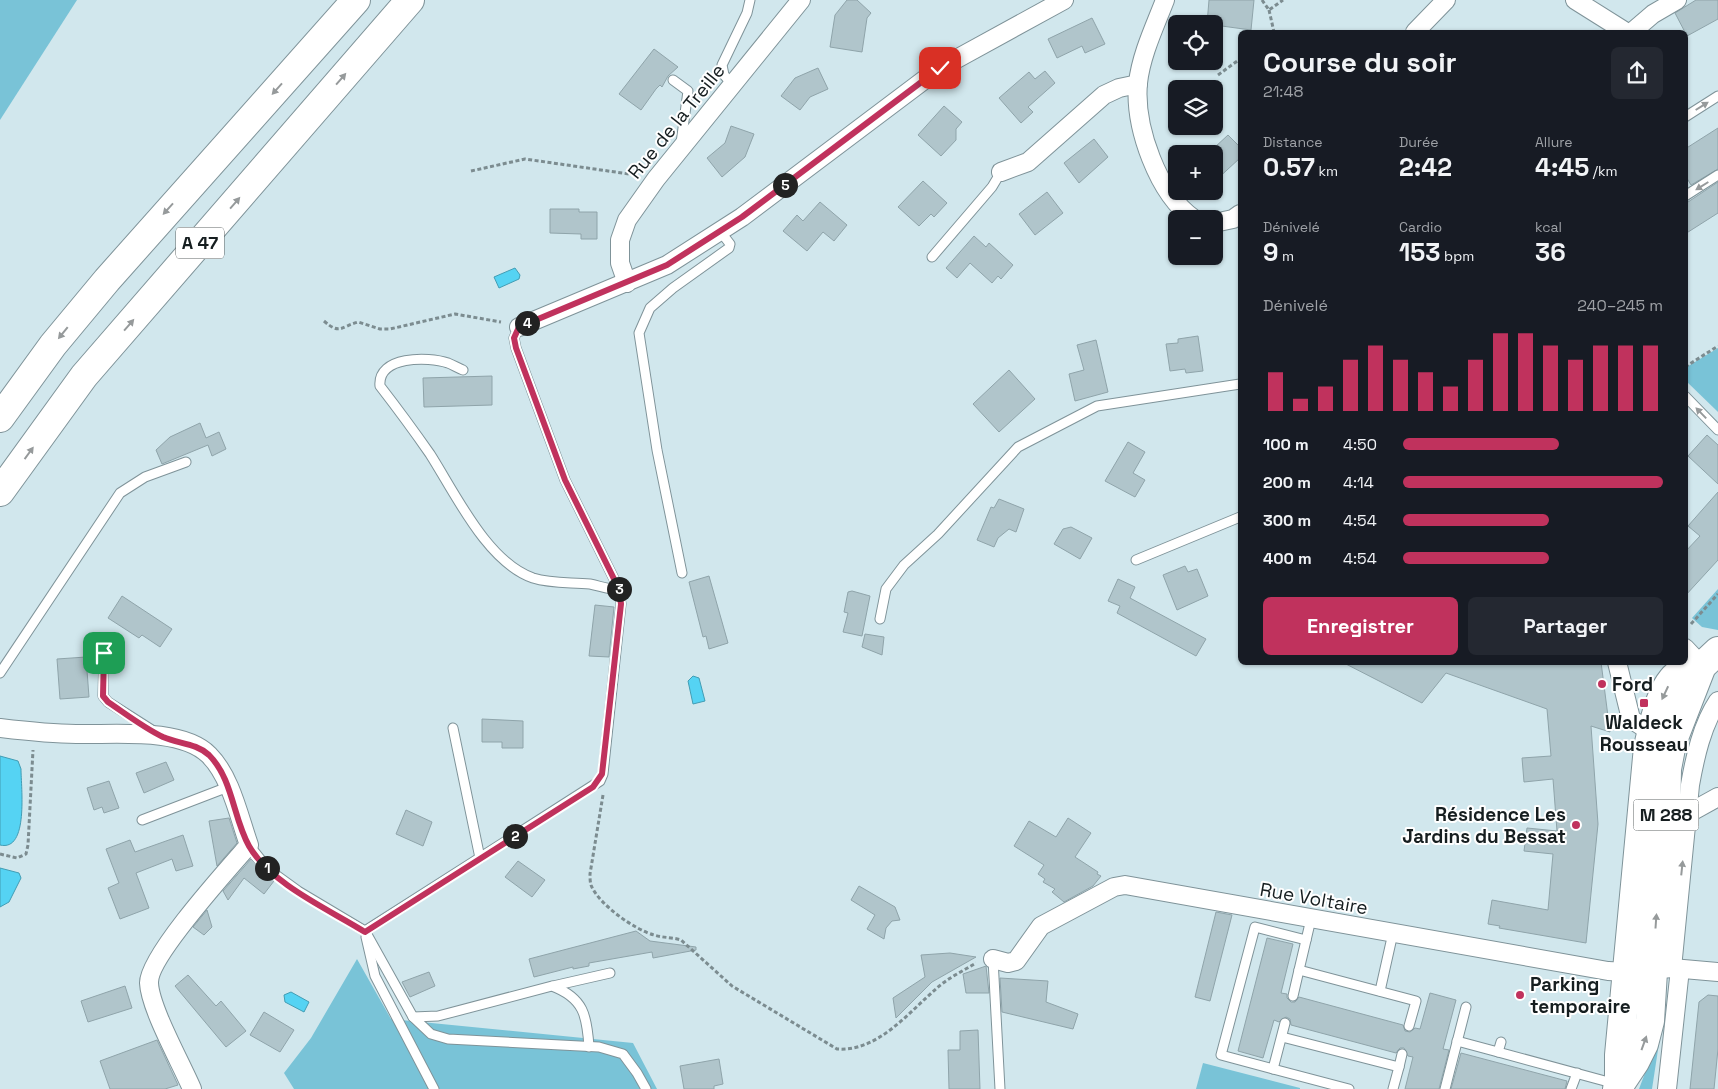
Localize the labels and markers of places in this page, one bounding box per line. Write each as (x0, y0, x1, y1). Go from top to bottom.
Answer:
pin (919, 47, 961, 89)
pin: 5 (772, 172, 798, 198)
pin: 4 (514, 310, 540, 336)
pin: 3 (606, 576, 632, 602)
pin (83, 632, 125, 674)
place label: Ford (1612, 672, 1653, 697)
marker: Ford (1596, 678, 1608, 690)
marker: Waldeck Rousseau (1638, 697, 1650, 709)
place label: Waldeck Rousseau (1600, 710, 1688, 757)
place label: Résidence Les Jardins du Bessat (1402, 802, 1566, 849)
marker: Résidence Les Jardins du Bessat (1570, 819, 1582, 831)
pin: 2 (502, 824, 528, 848)
pin: 1 (254, 856, 280, 880)
place label: Parking temporaire (1530, 972, 1631, 1019)
marker: Parking temporaire (1514, 989, 1526, 1001)

